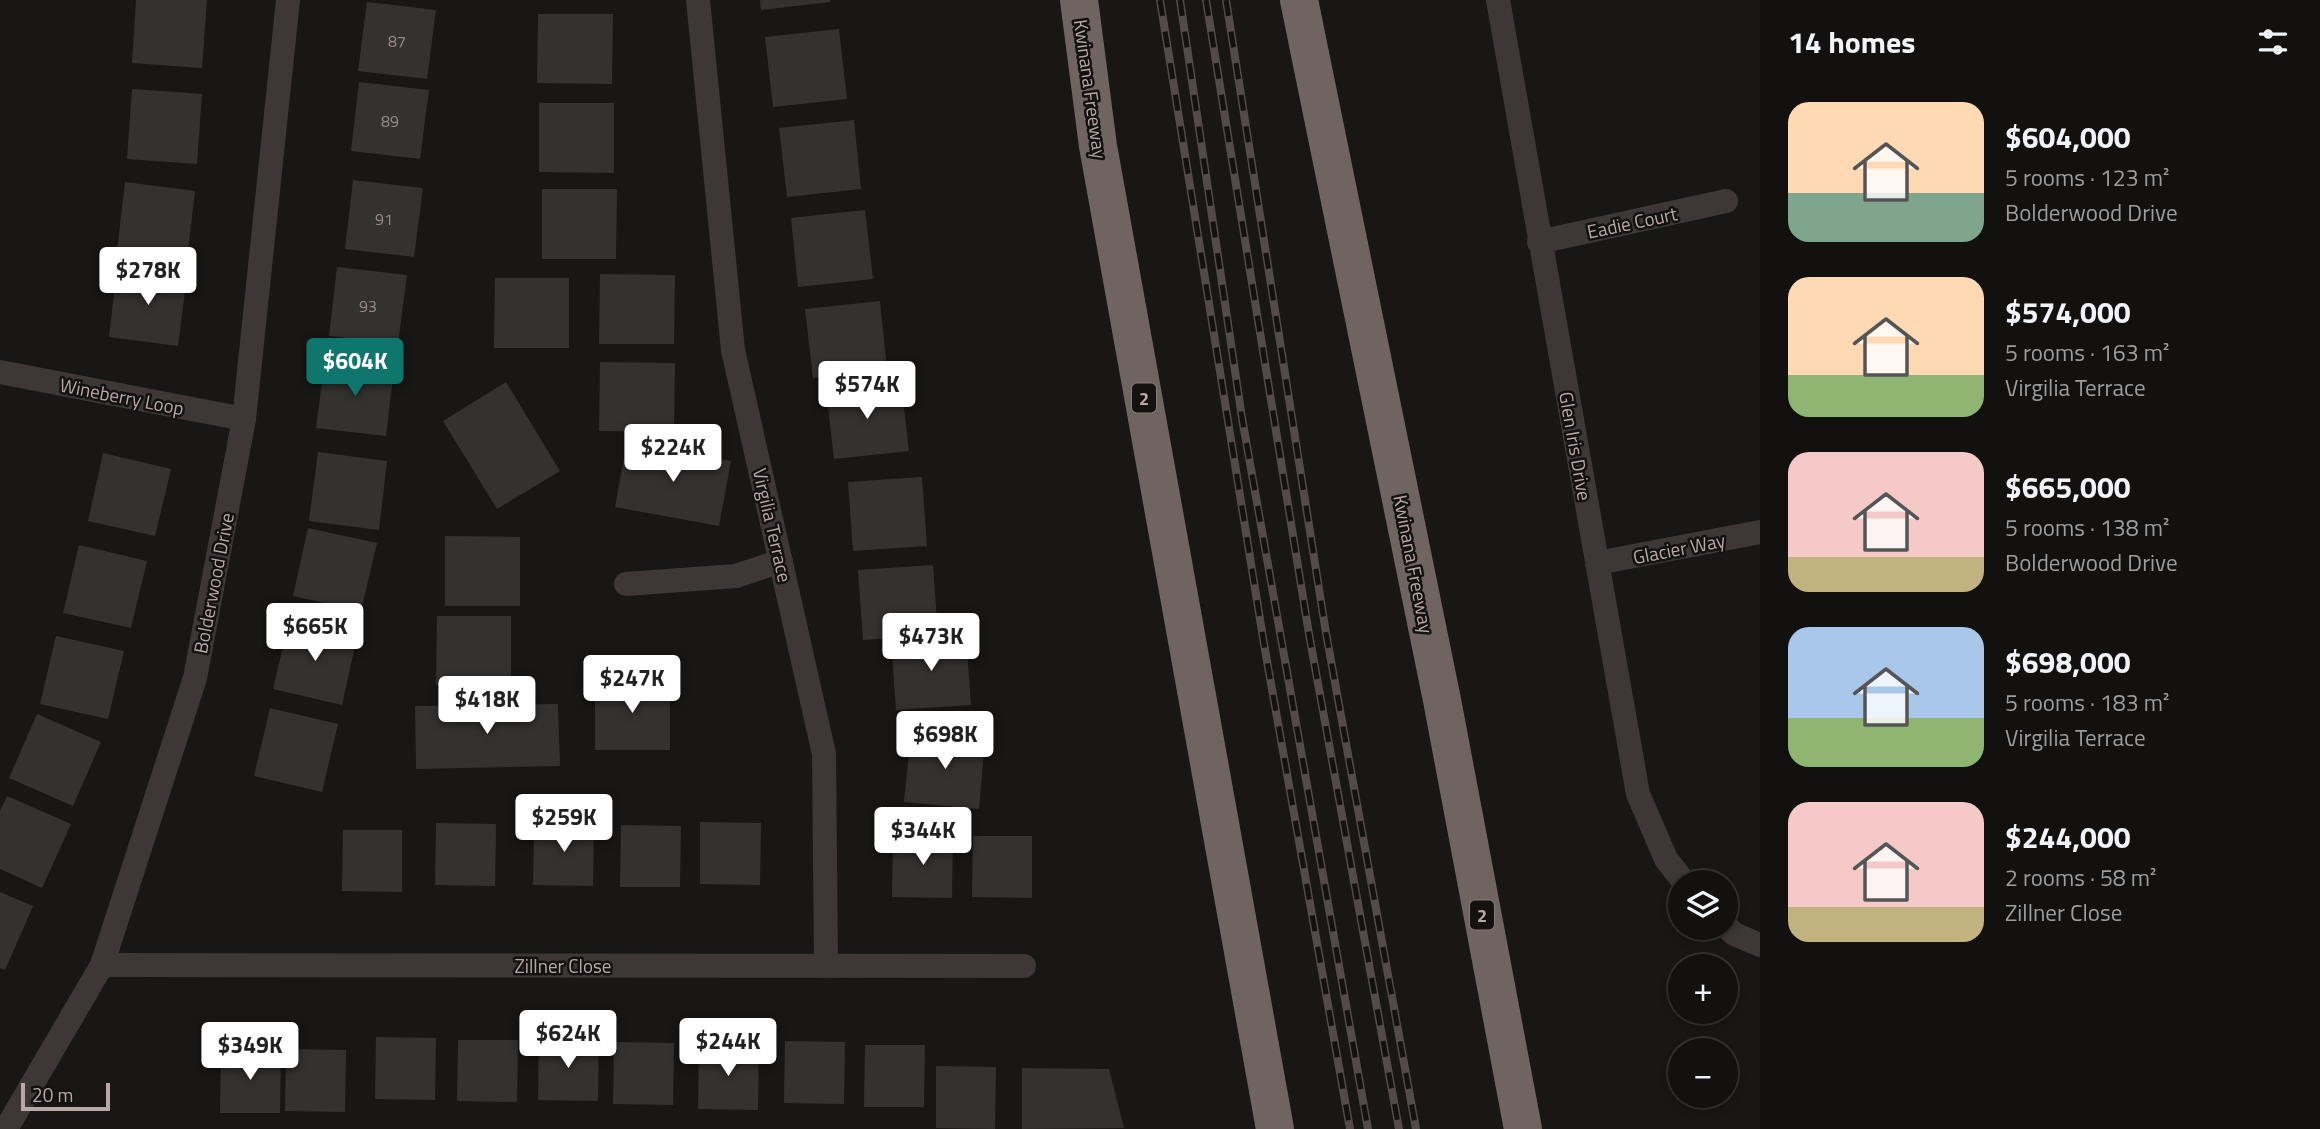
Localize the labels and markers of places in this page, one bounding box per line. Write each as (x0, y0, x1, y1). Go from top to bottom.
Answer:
pin: $278K (99, 247, 197, 307)
pin: $604K (306, 338, 404, 398)
pin: $574K (818, 362, 916, 421)
pin: $224K (624, 424, 722, 484)
pin: $665K (266, 604, 364, 663)
pin: $473K (882, 614, 980, 673)
pin: $247K (583, 656, 681, 715)
pin: $418K (438, 676, 536, 736)
pin: $698K (896, 712, 994, 771)
pin: $259K (515, 794, 613, 854)
pin: $344K (874, 808, 972, 867)
pin: $624K (519, 1010, 617, 1070)
pin: $244K (679, 1018, 777, 1078)
pin: $349K (201, 1023, 299, 1082)

